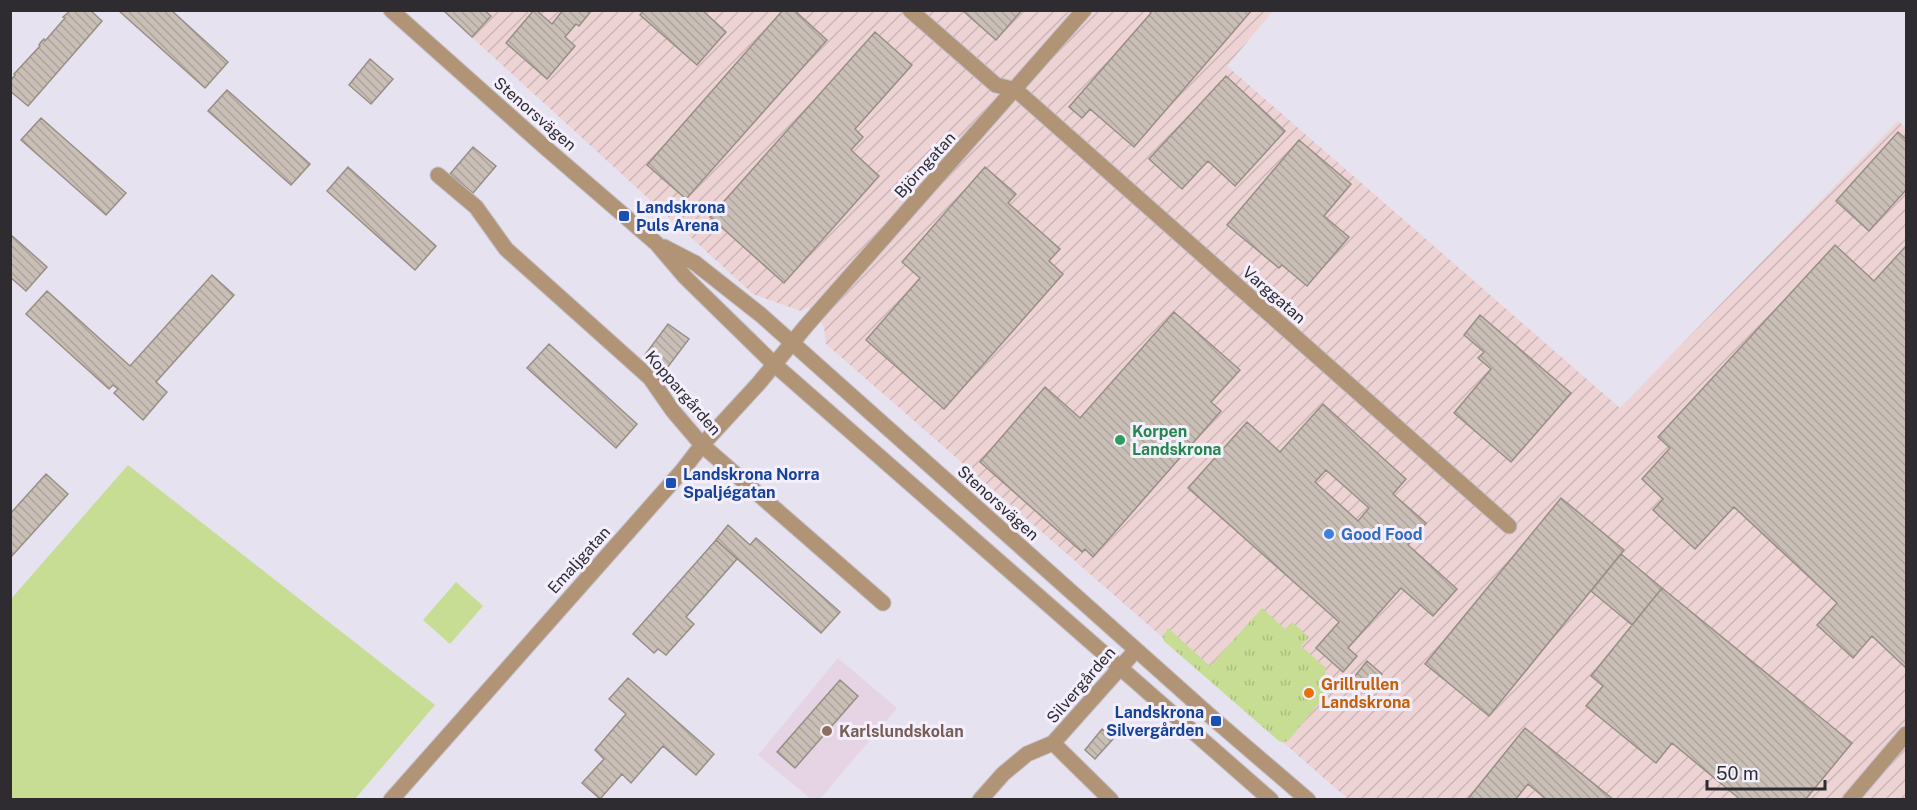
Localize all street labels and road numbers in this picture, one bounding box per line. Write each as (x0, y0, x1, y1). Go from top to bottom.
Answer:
street label: Stenorsvägen (490, 73, 580, 155)
street label: Björngatan (891, 128, 959, 202)
street label: Varggatan (1239, 263, 1309, 327)
street label: Koppargården (641, 347, 725, 439)
street label: Stenorsvägen (953, 462, 1043, 544)
street label: Emaljgatan (544, 522, 614, 598)
street label: Silvergården (1043, 643, 1119, 727)

